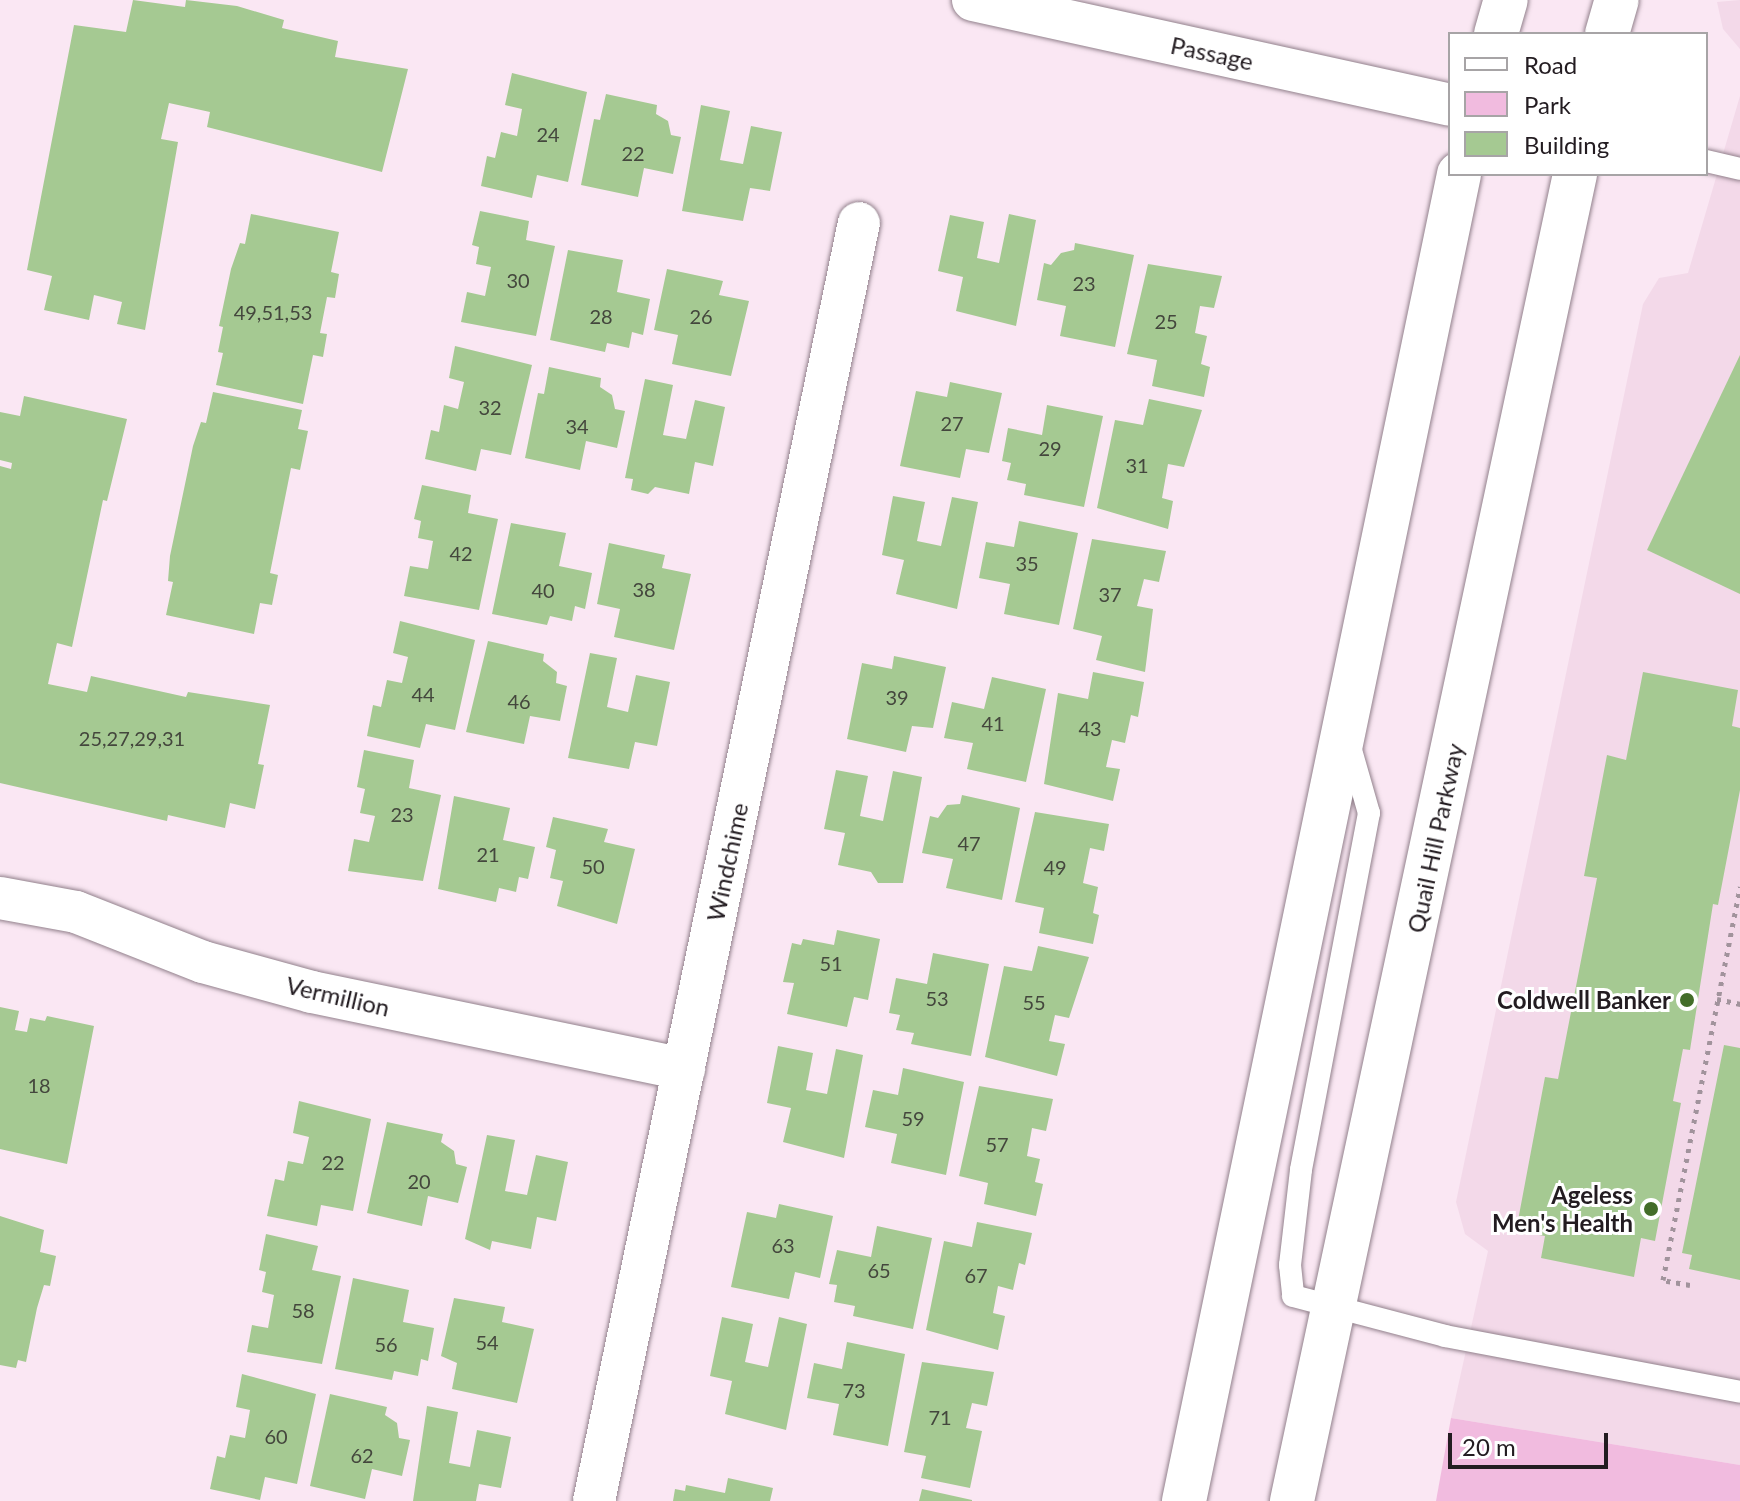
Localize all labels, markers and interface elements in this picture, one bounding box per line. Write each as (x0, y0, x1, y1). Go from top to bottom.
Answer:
street label: Passage (1168, 30, 1256, 76)
legend (1448, 32, 1708, 176)
text: Road (1524, 50, 1577, 79)
text: Park (1524, 90, 1571, 119)
house number: 24 (536, 122, 560, 146)
text: Building (1524, 130, 1609, 159)
house number: 22 (621, 141, 645, 165)
house number: 30 (506, 268, 530, 292)
house number: 23 (1072, 271, 1096, 295)
house number: 49,51,53 (234, 300, 312, 324)
house number: 28 (589, 304, 613, 328)
house number: 26 (689, 304, 713, 328)
house number: 25 (1154, 309, 1178, 333)
house number: 32 (478, 395, 502, 419)
house number: 27 (940, 411, 964, 435)
house number: 34 (565, 414, 589, 438)
house number: 29 (1038, 436, 1062, 460)
house number: 31 (1125, 453, 1149, 477)
house number: 42 (449, 541, 473, 565)
house number: 35 (1015, 551, 1039, 575)
house number: 38 (632, 577, 656, 601)
house number: 40 (531, 578, 555, 602)
house number: 37 (1098, 582, 1122, 606)
house number: 44 (411, 682, 435, 706)
house number: 39 (885, 685, 909, 709)
house number: 46 (507, 689, 531, 713)
house number: 41 (981, 711, 1005, 735)
house number: 43 (1078, 716, 1102, 740)
house number: 25,27,29,31 (79, 726, 185, 750)
street label: Quail Hill Parkway (1401, 741, 1469, 935)
street label: Windchime (700, 800, 754, 924)
house number: 23 (390, 802, 414, 826)
house number: 47 (957, 831, 981, 855)
house number: 21 (476, 842, 500, 866)
house number: 50 (581, 854, 605, 878)
house number: 49 (1043, 855, 1067, 879)
house number: 51 (819, 951, 843, 975)
street label: Vermillion (283, 970, 393, 1022)
house number: 53 (925, 986, 949, 1010)
place label: Coldwell Banker (1497, 986, 1671, 1014)
house number: 55 (1022, 990, 1046, 1014)
marker: Coldwell Banker (1678, 991, 1696, 1009)
house number: 18 (27, 1073, 51, 1097)
house number: 59 (901, 1106, 925, 1130)
house number: 57 (985, 1132, 1009, 1156)
house number: 22 (321, 1150, 345, 1174)
house number: 20 (407, 1169, 431, 1193)
place label: Ageless Men's Health (1492, 1181, 1633, 1237)
marker: Ageless Men's Health (1640, 1198, 1662, 1220)
house number: 63 (771, 1233, 795, 1257)
house number: 65 (867, 1258, 891, 1282)
house number: 67 (964, 1263, 988, 1287)
house number: 58 (291, 1298, 315, 1322)
house number: 54 (475, 1330, 499, 1354)
house number: 56 (374, 1332, 398, 1356)
house number: 73 (842, 1378, 866, 1402)
house number: 71 (928, 1405, 952, 1429)
scale bar (1452, 1417, 1612, 1467)
house number: 60 (264, 1424, 288, 1448)
text: 20 m (1462, 1432, 1516, 1461)
house number: 62 (350, 1443, 374, 1467)

